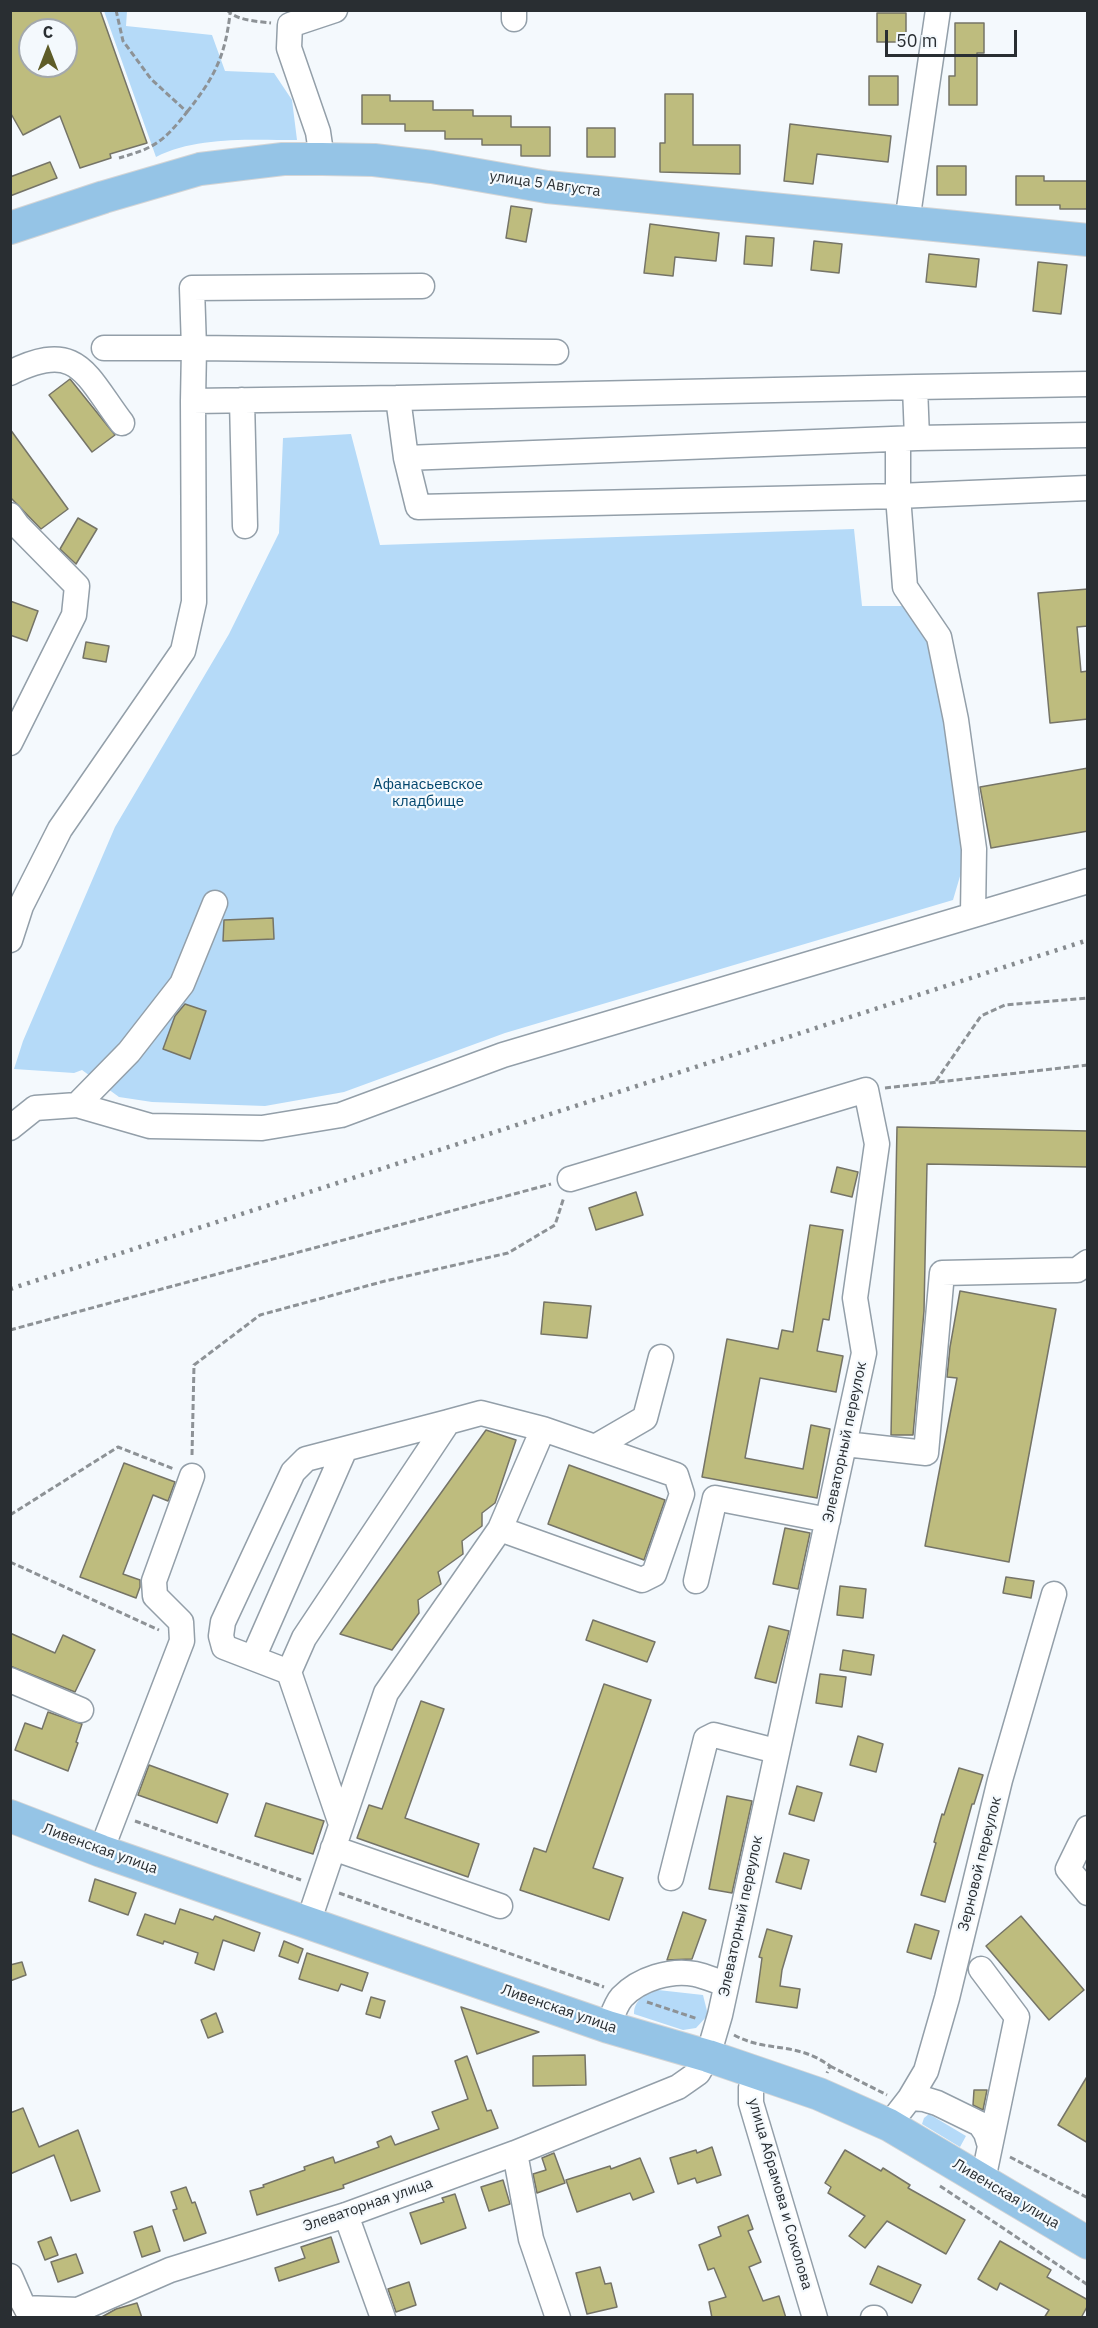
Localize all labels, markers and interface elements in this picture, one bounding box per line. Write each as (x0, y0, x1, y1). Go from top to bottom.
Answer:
north arrow (18, 18, 78, 78)
scale bar (888, 18, 1020, 56)
text: С (43, 22, 53, 42)
text: 50 m (896, 29, 938, 52)
street label: улица 5 Августа (488, 167, 602, 201)
park label: Афанасьевское кладбище (373, 776, 483, 811)
street label: Элеваторный переулок (819, 1360, 871, 1524)
street label: Зерновой переулок (955, 1795, 1005, 1933)
street label: Ливенская улица (40, 1820, 160, 1878)
street label: Элеваторный переулок (715, 1834, 767, 1998)
street label: Ливенская улица (499, 1981, 619, 2037)
street label: улица Абрамова и Соколова (744, 2096, 816, 2292)
street label: Ливенская улица (949, 2155, 1063, 2233)
street label: Элеваторная улица (301, 2174, 435, 2236)

